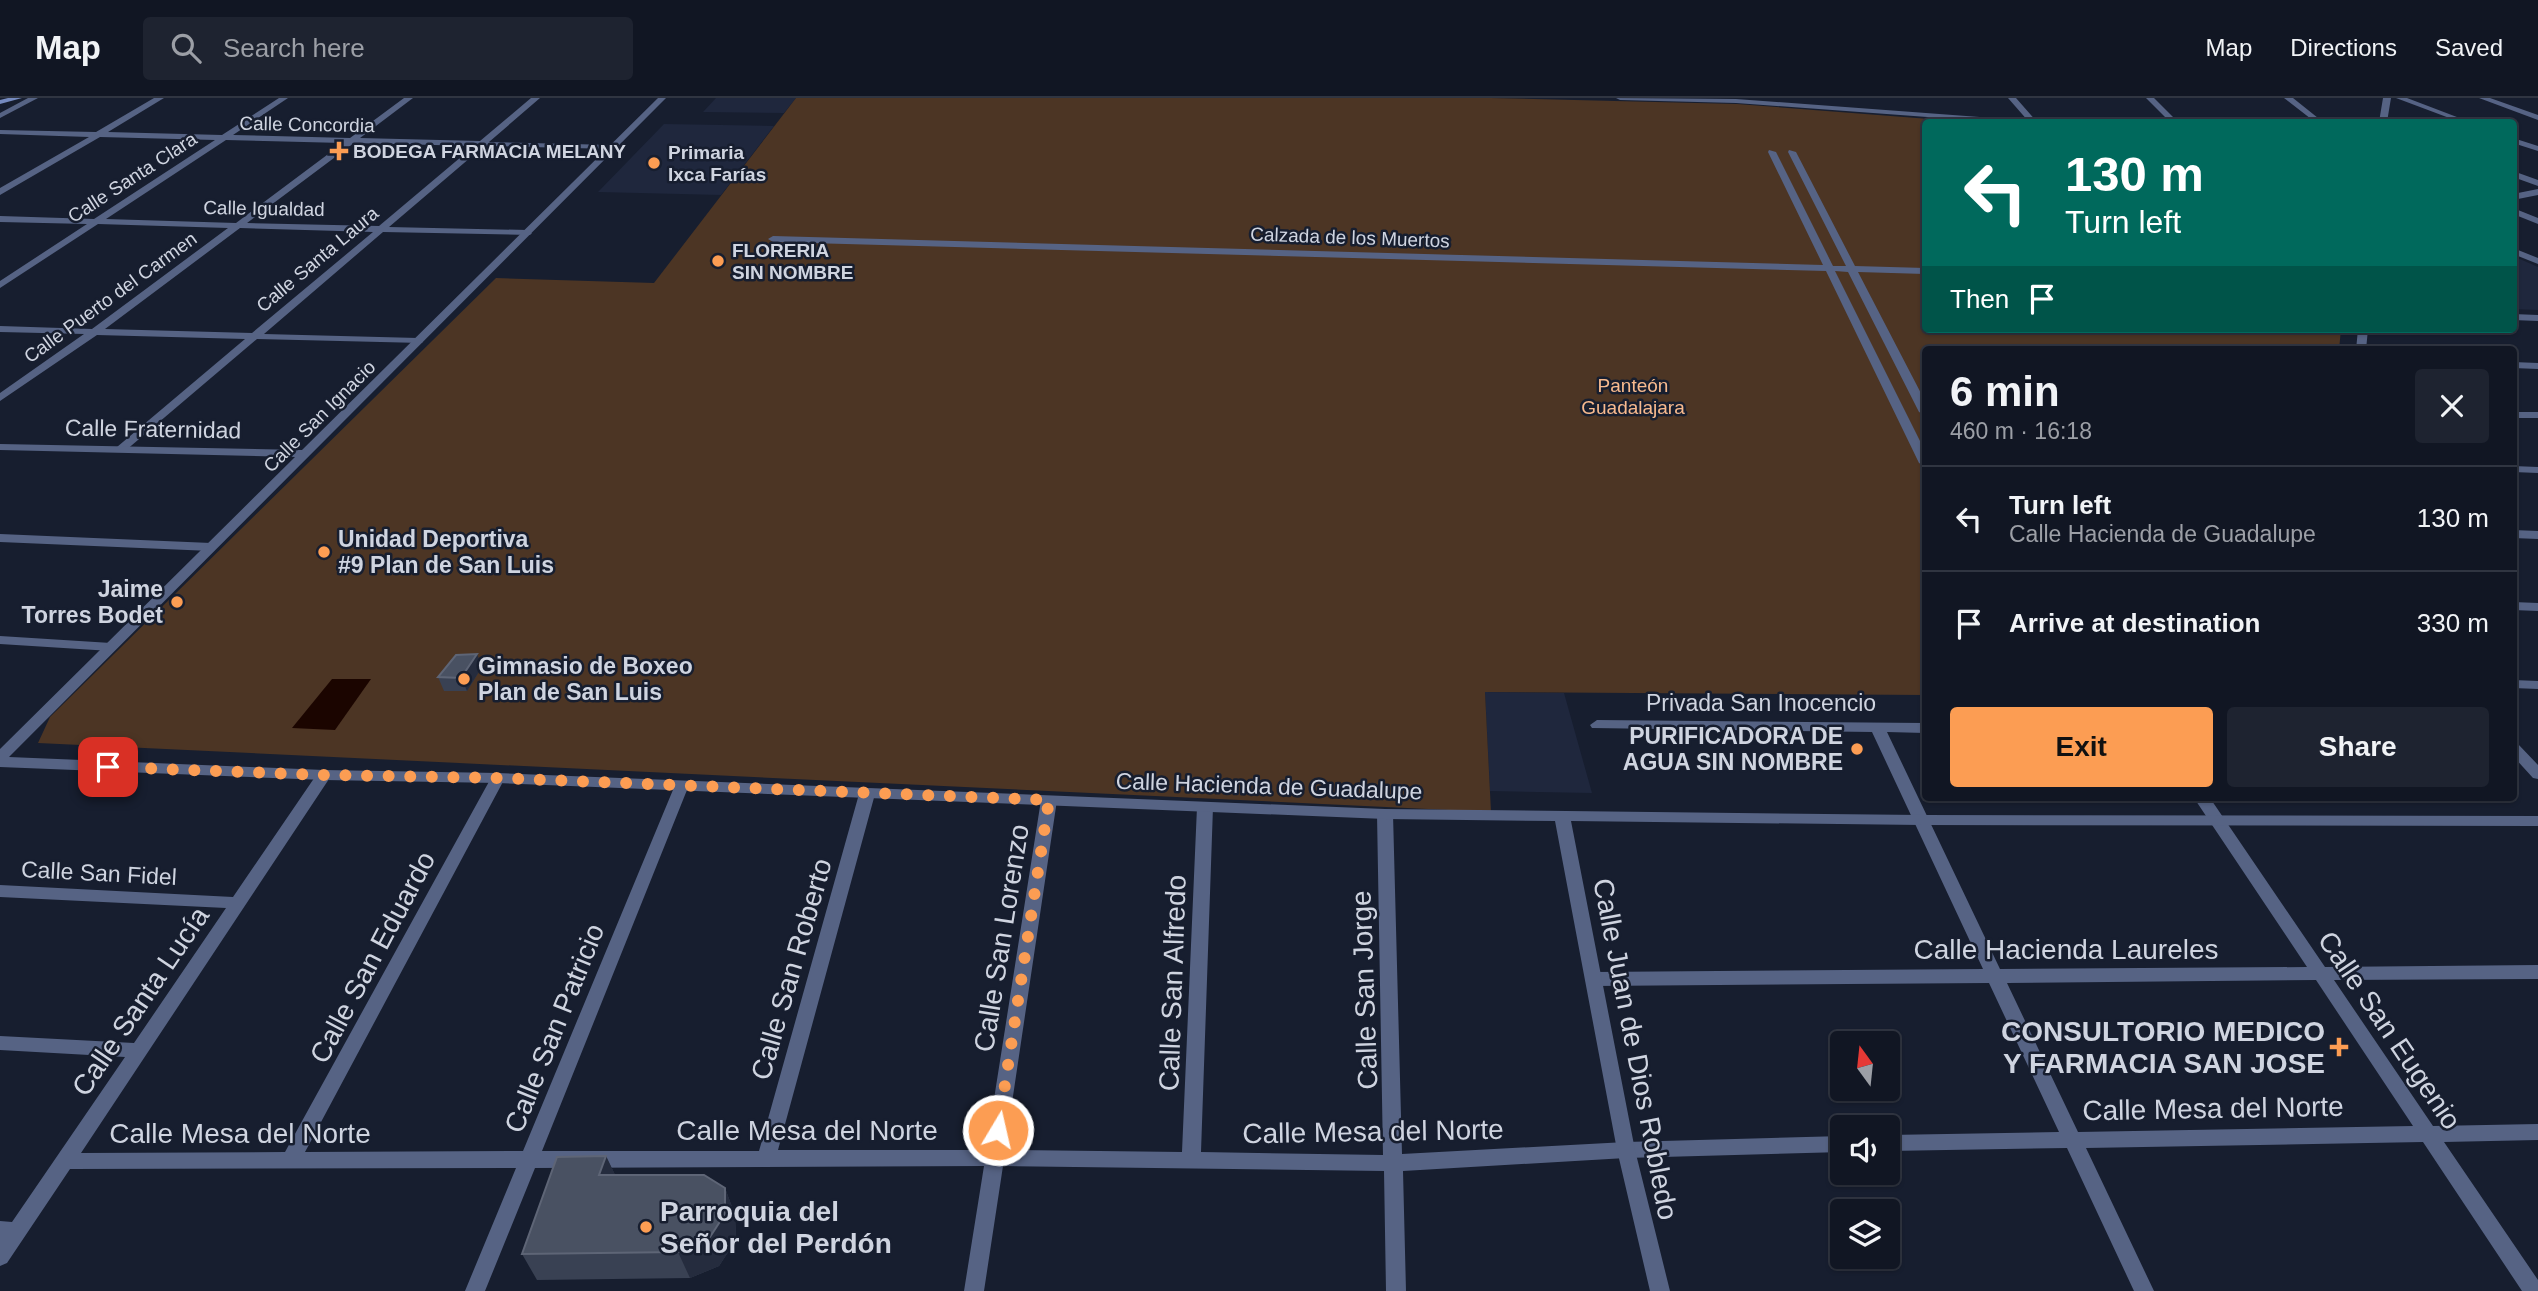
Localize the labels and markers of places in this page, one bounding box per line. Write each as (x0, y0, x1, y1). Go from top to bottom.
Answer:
place label: BODEGA FARMACIA MELANY (353, 141, 626, 162)
place label: Primaria Ixca Farías (668, 142, 766, 185)
marker: BODEGA FARMACIA MELANY (331, 143, 347, 159)
marker: Primaria Ixca Farías (646, 155, 662, 171)
place label: FLORERIA SIN NOMBRE (732, 240, 853, 283)
marker: FLORERIA SIN NOMBRE (710, 253, 726, 269)
place label: Unidad Deportiva #9 Plan de San Luis (338, 526, 554, 578)
marker: Unidad Deportiva #9 Plan de San Luis (316, 544, 332, 560)
place label: Jaime Torres Bodet (22, 576, 163, 628)
marker: Jaime Torres Bodet (169, 594, 185, 610)
place label: Gimnasio de Boxeo Plan de San Luis (478, 653, 693, 705)
marker: Gimnasio de Boxeo Plan de San Luis (456, 671, 472, 687)
place label: PURIFICADORA DE AGUA SIN NOMBRE (1623, 723, 1843, 775)
pin (78, 737, 138, 797)
marker: PURIFICADORA DE AGUA SIN NOMBRE (1849, 741, 1865, 757)
place label: CONSULTORIO MEDICO Y FARMACIA SAN JOSE (2001, 1016, 2325, 1079)
marker: CONSULTORIO MEDICO Y FARMACIA SAN JOSE (2331, 1039, 2347, 1055)
place label: Parroquia del Señor del Perdón (660, 1196, 892, 1259)
marker: Parroquia del Señor del Perdón (638, 1219, 654, 1235)

